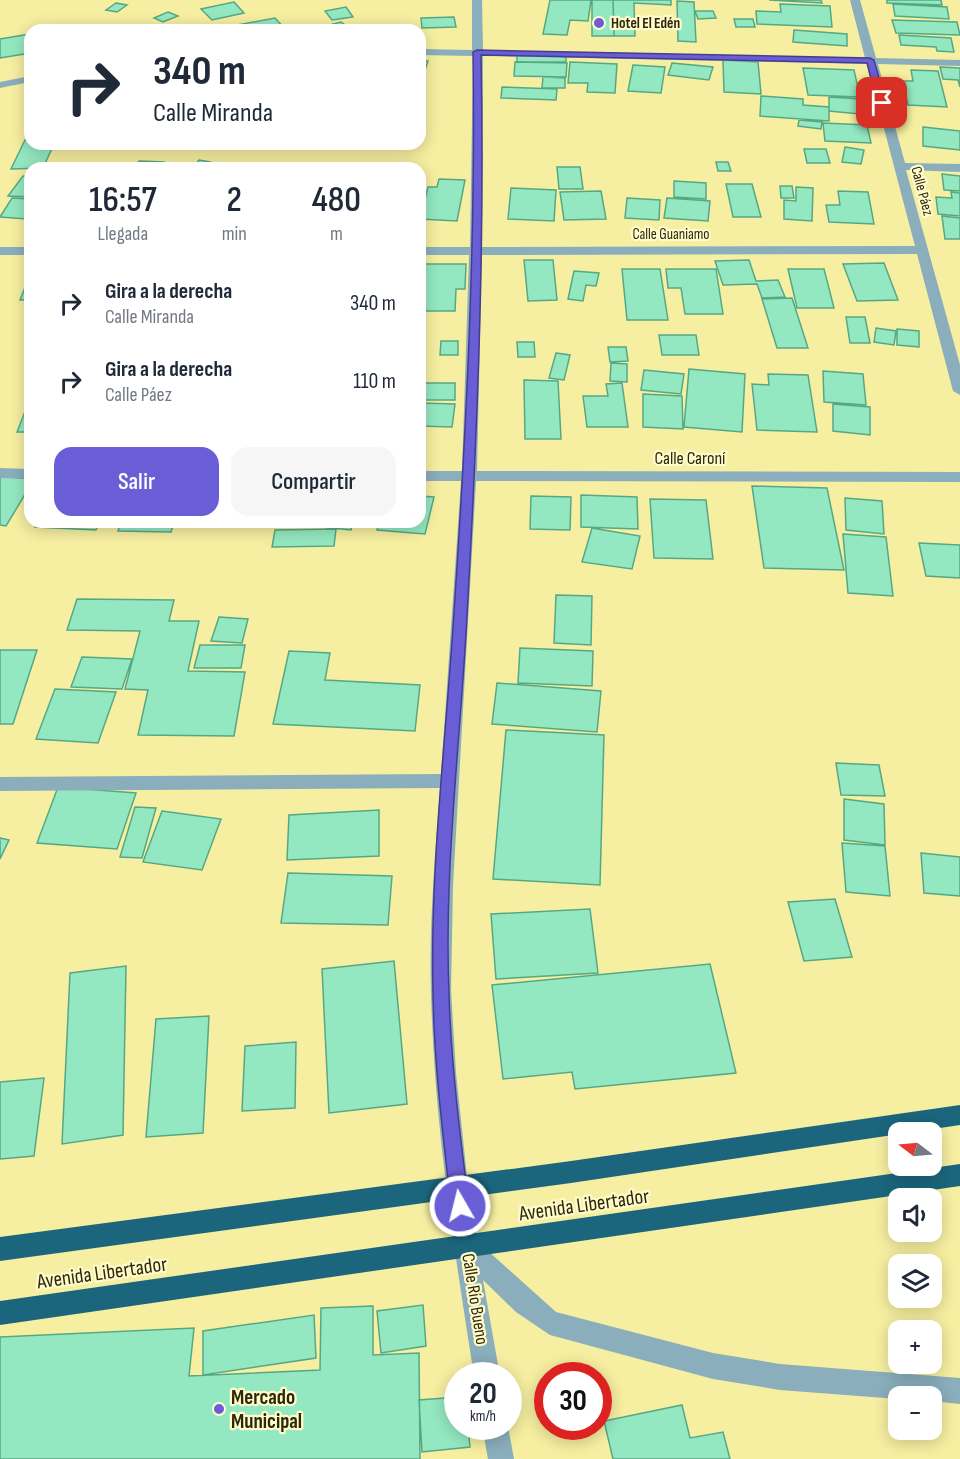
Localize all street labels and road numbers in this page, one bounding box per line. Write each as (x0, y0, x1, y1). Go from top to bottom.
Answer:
street label: Calle Páez (906, 164, 938, 218)
street label: Calle Guaniamo (632, 225, 710, 244)
street label: Calle Caroní (655, 448, 726, 469)
street label: Avenida Libertador (516, 1183, 651, 1227)
street label: Avenida Libertador (34, 1251, 169, 1295)
street label: Calle Río Bueno (457, 1252, 493, 1346)

